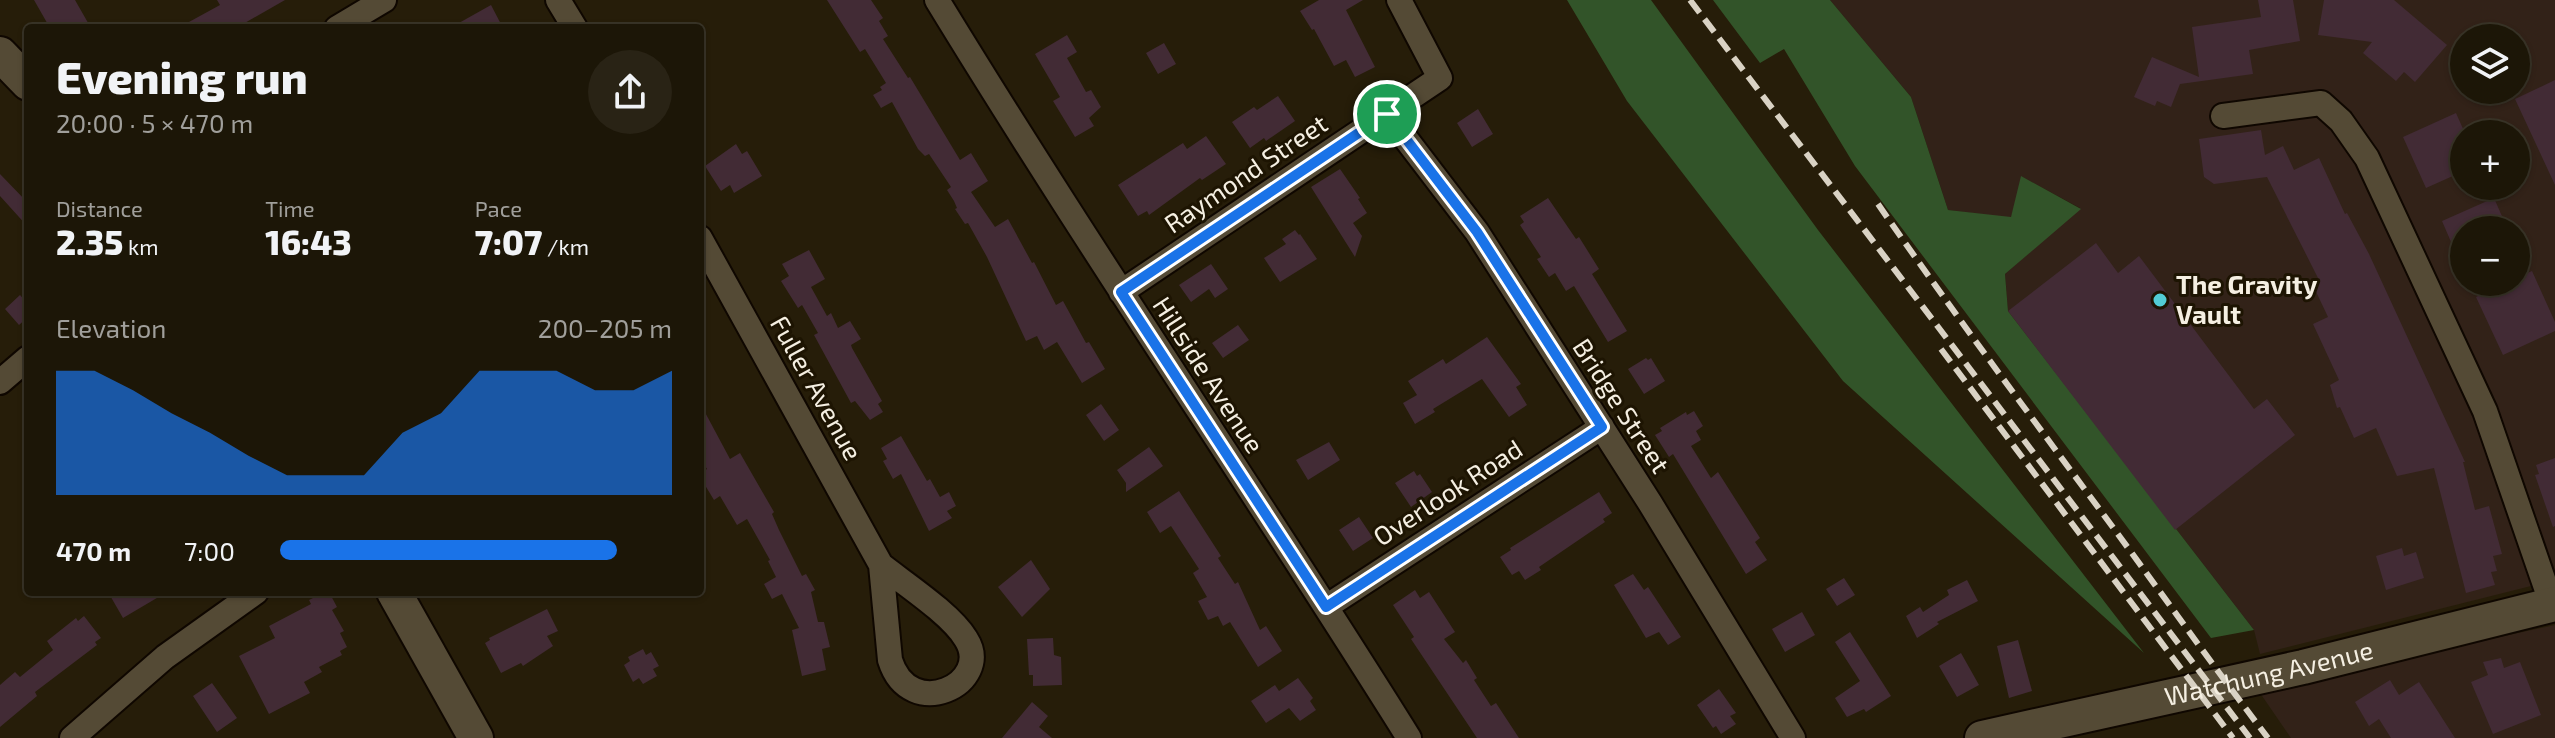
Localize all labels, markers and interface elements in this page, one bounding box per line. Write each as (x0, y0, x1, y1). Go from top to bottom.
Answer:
map controls (2450, 24, 2530, 296)
button: layers (2450, 24, 2530, 104)
text: Evening run (56, 50, 308, 103)
button: share (588, 50, 672, 134)
pin (1353, 80, 1421, 148)
icon: arrive (1365, 92, 1409, 136)
text: 20:00 · 5 × 470 m (56, 107, 253, 138)
street label: Raymond Street (1158, 107, 1333, 239)
button: + (2450, 120, 2530, 200)
text: Distance (56, 195, 143, 221)
text: Time (265, 195, 315, 221)
text: Pace (475, 195, 522, 221)
button: − (2450, 216, 2530, 296)
text: 2.35 (56, 221, 123, 262)
text: 16:43 (265, 221, 352, 262)
text: 7:07 (475, 221, 542, 262)
text: km (123, 233, 159, 259)
text: /km (542, 233, 589, 259)
place label: The Gravity Vault (2176, 268, 2318, 329)
street label: Hillside Avenue (1147, 290, 1271, 458)
marker: The Gravity Vault (2151, 291, 2169, 309)
street label: Fuller Avenue (765, 310, 870, 465)
text: Elevation (56, 312, 166, 343)
text: 200–205 m (538, 312, 672, 343)
street label: Bridge Street (1567, 332, 1677, 478)
street label: Overlook Road (1367, 432, 1527, 551)
text: 470 m (56, 535, 131, 566)
text: 7:00 (184, 535, 235, 566)
street label: Watchung Avenue (2161, 633, 2376, 711)

